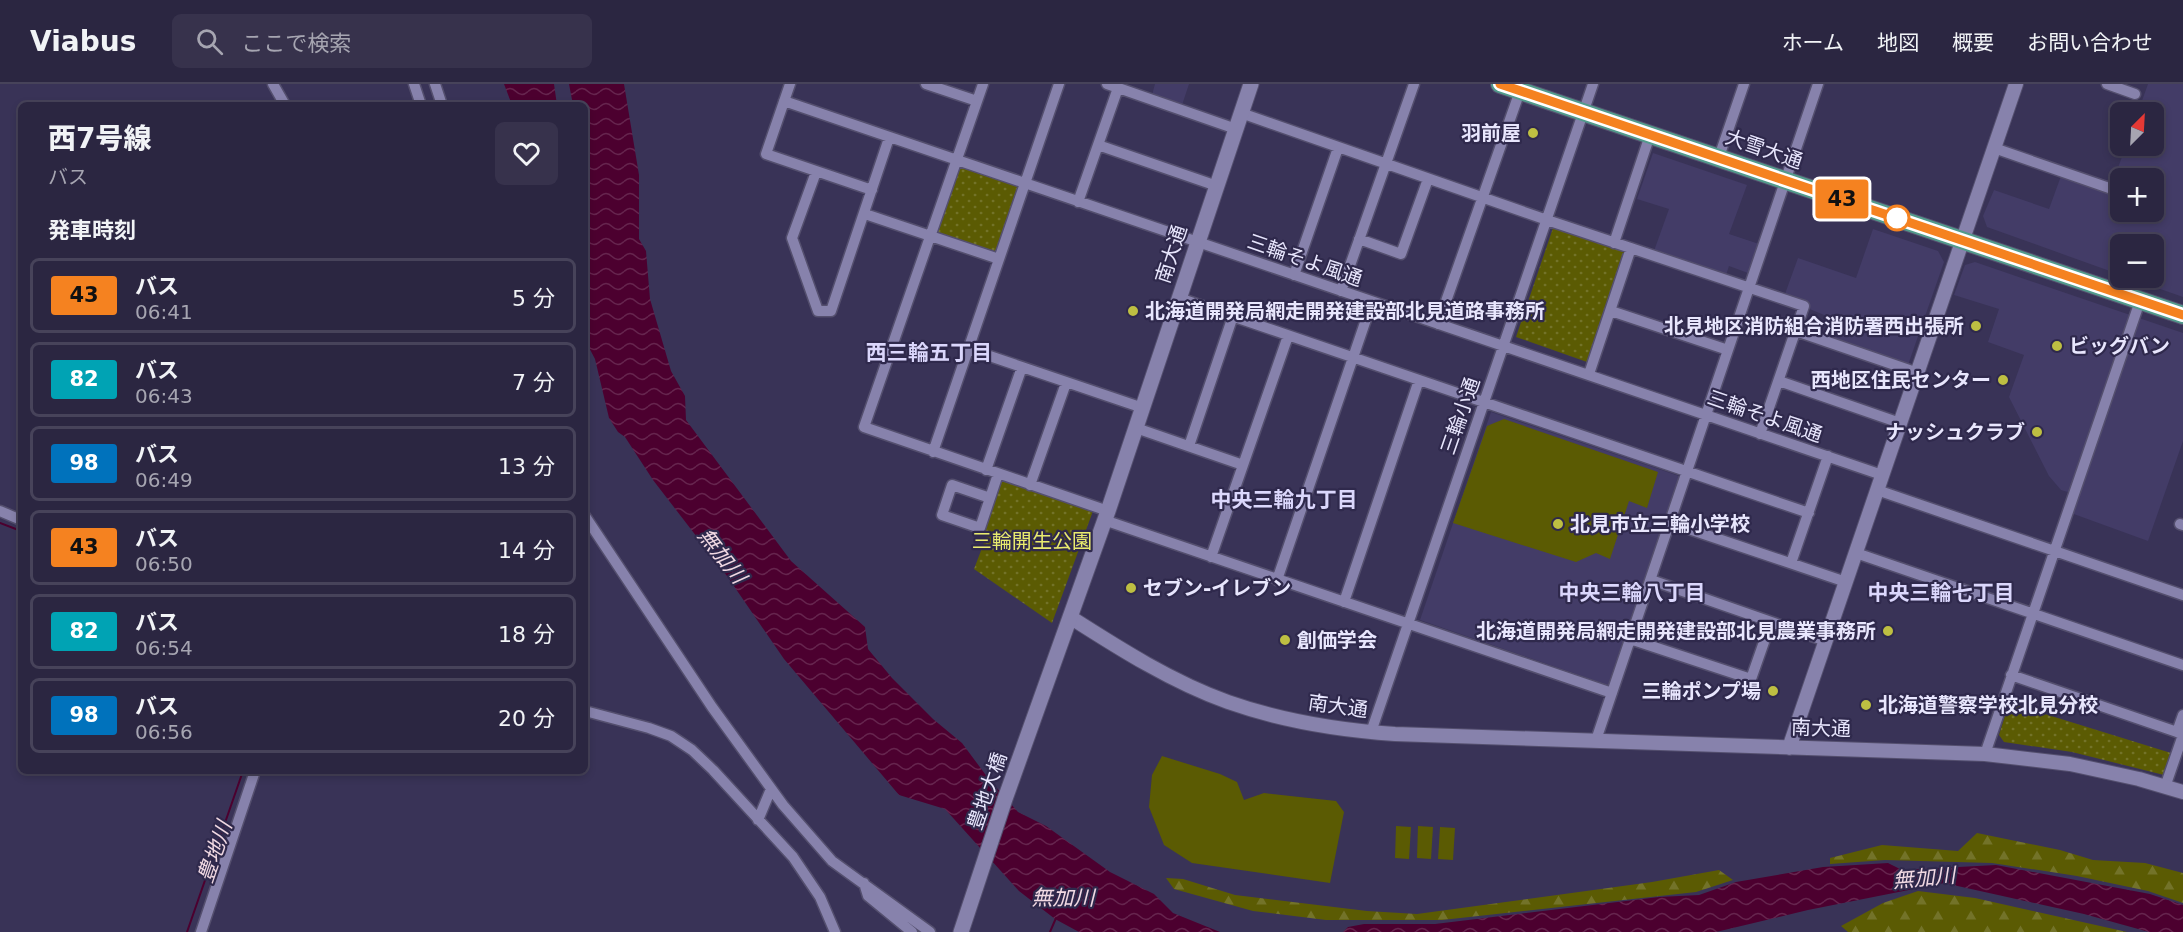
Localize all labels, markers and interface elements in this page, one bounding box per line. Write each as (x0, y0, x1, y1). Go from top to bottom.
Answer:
search box (172, 14, 592, 68)
text: Viabus (30, 25, 136, 58)
icon: search (193, 25, 226, 58)
text: ここで検索 (241, 31, 351, 56)
text: ホーム (1782, 31, 1844, 55)
text: 地図 (1877, 31, 1919, 55)
text: 概要 (1952, 31, 1994, 55)
text: お問い合わせ (2027, 31, 2153, 55)
north arrow (2110, 102, 2164, 156)
map controls (2110, 102, 2164, 288)
place label: 羽前屋 (1461, 121, 1521, 145)
text: 西7号線 (48, 122, 151, 155)
button: heart (495, 122, 558, 185)
street label: 大雪大通 (1722, 125, 1806, 173)
marker: 羽前屋 (1526, 126, 1540, 140)
text: バス (48, 165, 88, 189)
button: + (2110, 168, 2164, 222)
line badge: 43 (1815, 180, 1869, 218)
text: 43 (1827, 187, 1857, 211)
unlabelled marker (1884, 205, 1910, 231)
text: 発車時刻 (48, 218, 136, 243)
street label: 南大通 (1150, 222, 1192, 286)
street label: 三輪そよ風通 (1244, 229, 1366, 291)
button: − (2110, 234, 2164, 288)
text: バス (135, 274, 179, 299)
text: 43 (69, 283, 99, 307)
text: 5 分 (512, 286, 555, 311)
place label: 北海道開発局網走開発建設部北見道路事務所 (1145, 299, 1545, 323)
text: 06:41 (135, 300, 193, 324)
marker: 北海道開発局網走開発建設部北見道路事務所 (1126, 304, 1140, 318)
place label: 北見地区消防組合消防署西出張所 (1664, 314, 1964, 338)
marker: 北見地区消防組合消防署西出張所 (1969, 319, 1983, 333)
place label: ビッグバン (2069, 334, 2170, 358)
marker: ビッグバン (2050, 339, 2064, 353)
district label: 西三輪五丁目 (866, 341, 992, 365)
text: バス (135, 358, 179, 383)
text: 82 (69, 367, 99, 391)
place label: 西地区住民センター (1811, 368, 1991, 392)
text: 7 分 (512, 370, 555, 395)
marker: 西地区住民センター (1996, 373, 2010, 387)
street label: 三輪小通 (1436, 374, 1484, 458)
text: 06:43 (135, 384, 193, 408)
street label: 三輪そよ風通 (1704, 385, 1826, 447)
place label: ナッシュクラブ (1885, 420, 2025, 444)
marker: ナッシュクラブ (2030, 425, 2044, 439)
text: バス (135, 442, 179, 467)
text: 98 (69, 451, 99, 475)
text: 13 分 (498, 454, 555, 479)
text: 06:49 (135, 468, 193, 492)
district label: 中央三輪九丁目 (1211, 488, 1358, 512)
place label: 北見市立三輪小学校 (1570, 512, 1750, 536)
marker: 北見市立三輪小学校 (1551, 517, 1565, 531)
water label: 無加川 (693, 524, 752, 590)
text: バス (135, 526, 179, 551)
park label: 三輪開生公園 (972, 529, 1092, 553)
text: 43 (69, 535, 99, 559)
text: 14 分 (498, 538, 555, 563)
text: 06:50 (135, 552, 193, 576)
place label: セブン-イレブン (1143, 576, 1291, 600)
marker: セブン-イレブン (1124, 581, 1138, 595)
district label: 中央三輪八丁目 (1559, 581, 1706, 605)
district label: 中央三輪七丁目 (1868, 581, 2015, 605)
text: バス (135, 610, 179, 635)
text: 82 (69, 619, 99, 643)
place label: 北海道開発局網走開発建設部北見農業事務所 (1476, 619, 1876, 643)
text: 18 分 (498, 622, 555, 647)
marker: 北海道開発局網走開発建設部北見農業事務所 (1881, 624, 1895, 638)
place label: 創価学会 (1297, 628, 1377, 652)
marker: 創価学会 (1278, 633, 1292, 647)
text: 06:54 (135, 636, 193, 660)
place label: 三輪ポンプ場 (1642, 679, 1761, 703)
marker: 三輪ポンプ場 (1766, 684, 1780, 698)
street label: 南大通 (1307, 690, 1369, 722)
place label: 北海道警察学校北見分校 (1878, 693, 2098, 717)
text: バス (135, 694, 179, 719)
marker: 北海道警察学校北見分校 (1859, 698, 1873, 712)
text: 98 (69, 703, 99, 727)
text: 20 分 (498, 706, 555, 731)
street label: 南大通 (1791, 715, 1851, 741)
text: 06:56 (135, 720, 193, 744)
street label: 豊地大橋 (963, 749, 1011, 833)
water label: 豊地川 (193, 816, 237, 886)
water label: 無加川 (1892, 863, 1958, 893)
water label: 無加川 (1032, 886, 1096, 910)

